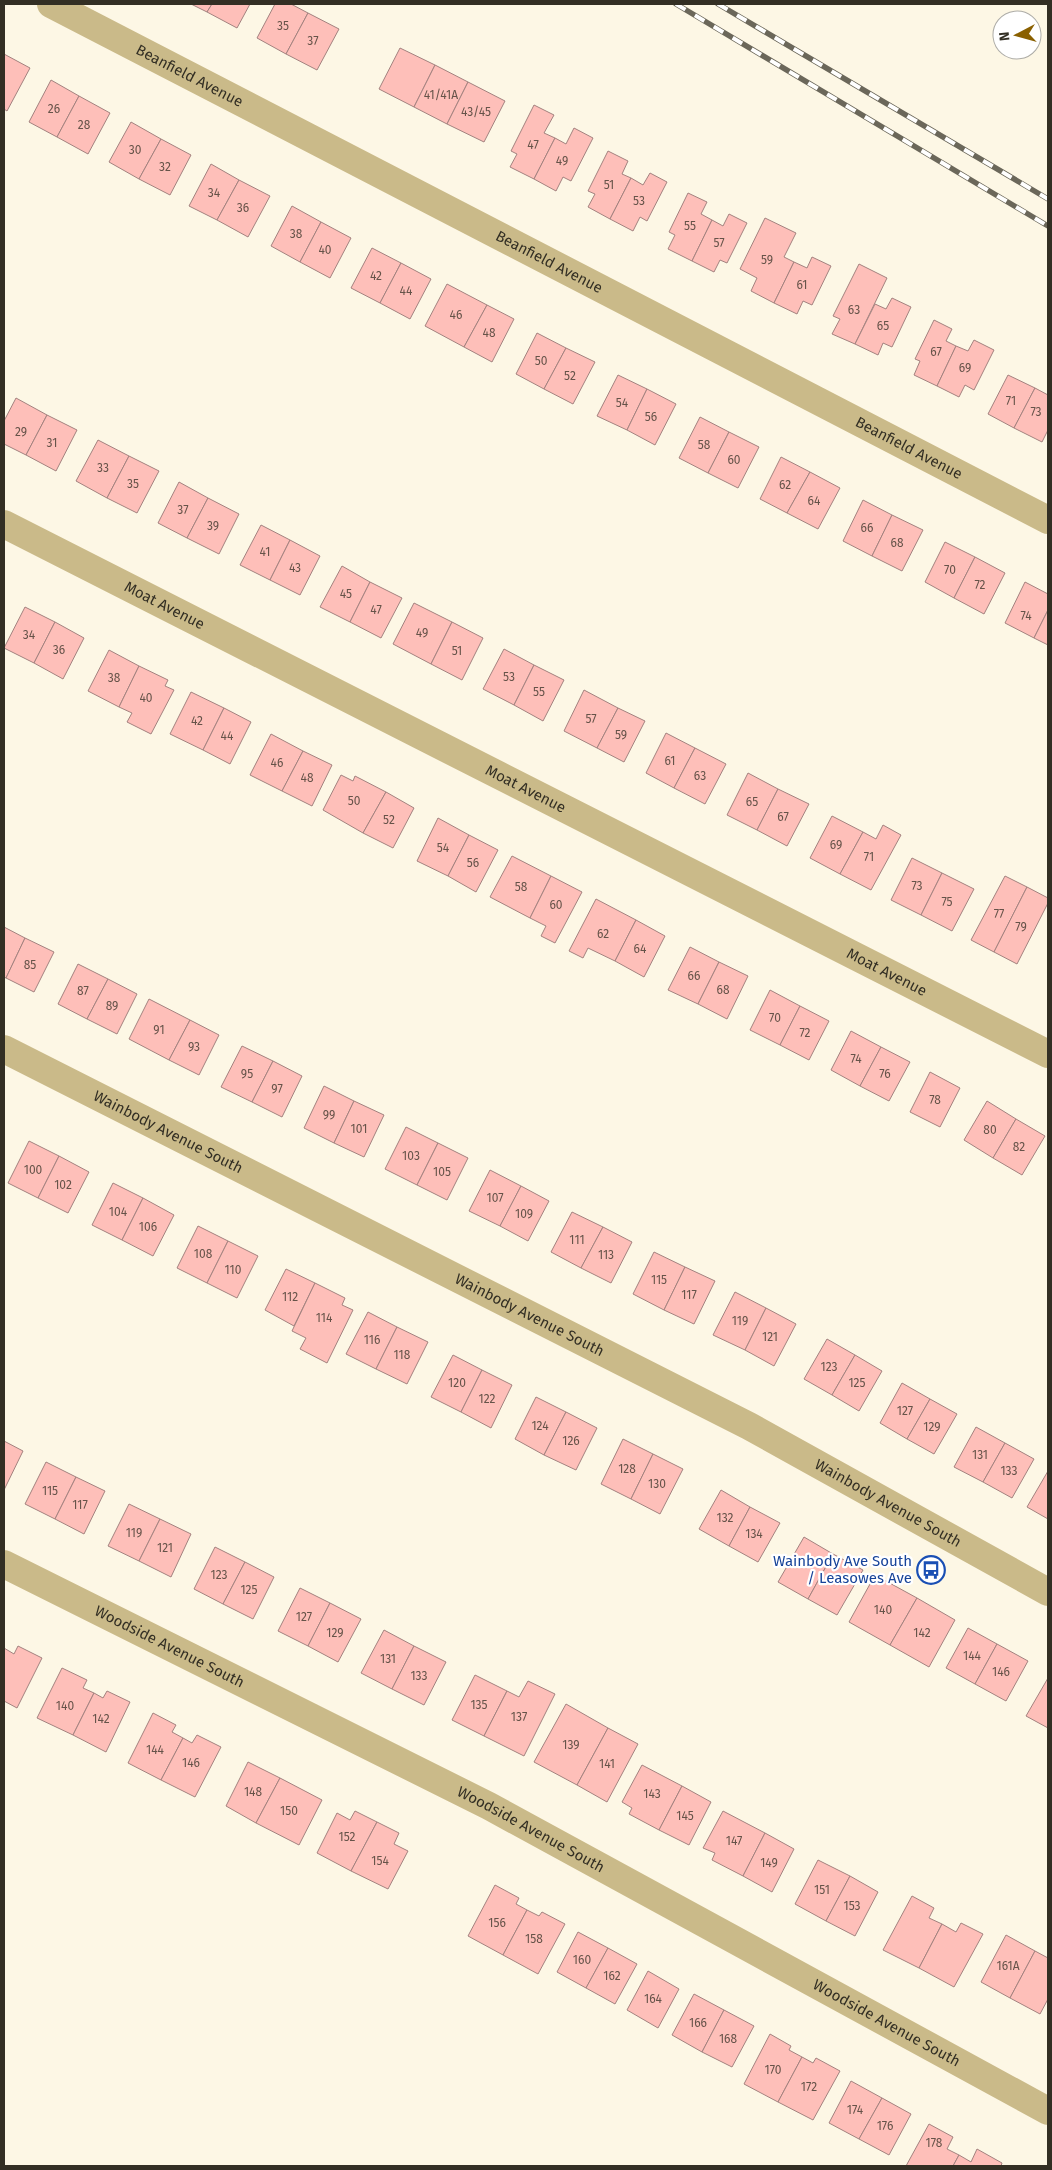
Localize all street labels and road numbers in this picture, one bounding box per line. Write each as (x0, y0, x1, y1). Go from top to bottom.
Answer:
street label: Beanfield Avenue (133, 41, 246, 111)
street label: Beanfield Avenue (493, 227, 606, 297)
street label: Beanfield Avenue (852, 413, 965, 483)
street label: Moat Avenue (121, 578, 208, 633)
street label: Moat Avenue (482, 761, 569, 817)
street label: Moat Avenue (844, 944, 930, 1000)
street label: Wainbody Avenue South (91, 1087, 246, 1177)
street label: Wainbody Avenue South (452, 1270, 607, 1360)
street label: Wainbody Avenue South (812, 1455, 965, 1551)
street label: Woodside Avenue South (92, 1602, 247, 1691)
street label: Woodside Avenue South (454, 1783, 608, 1876)
street label: Woodside Avenue South (810, 1976, 963, 2070)

